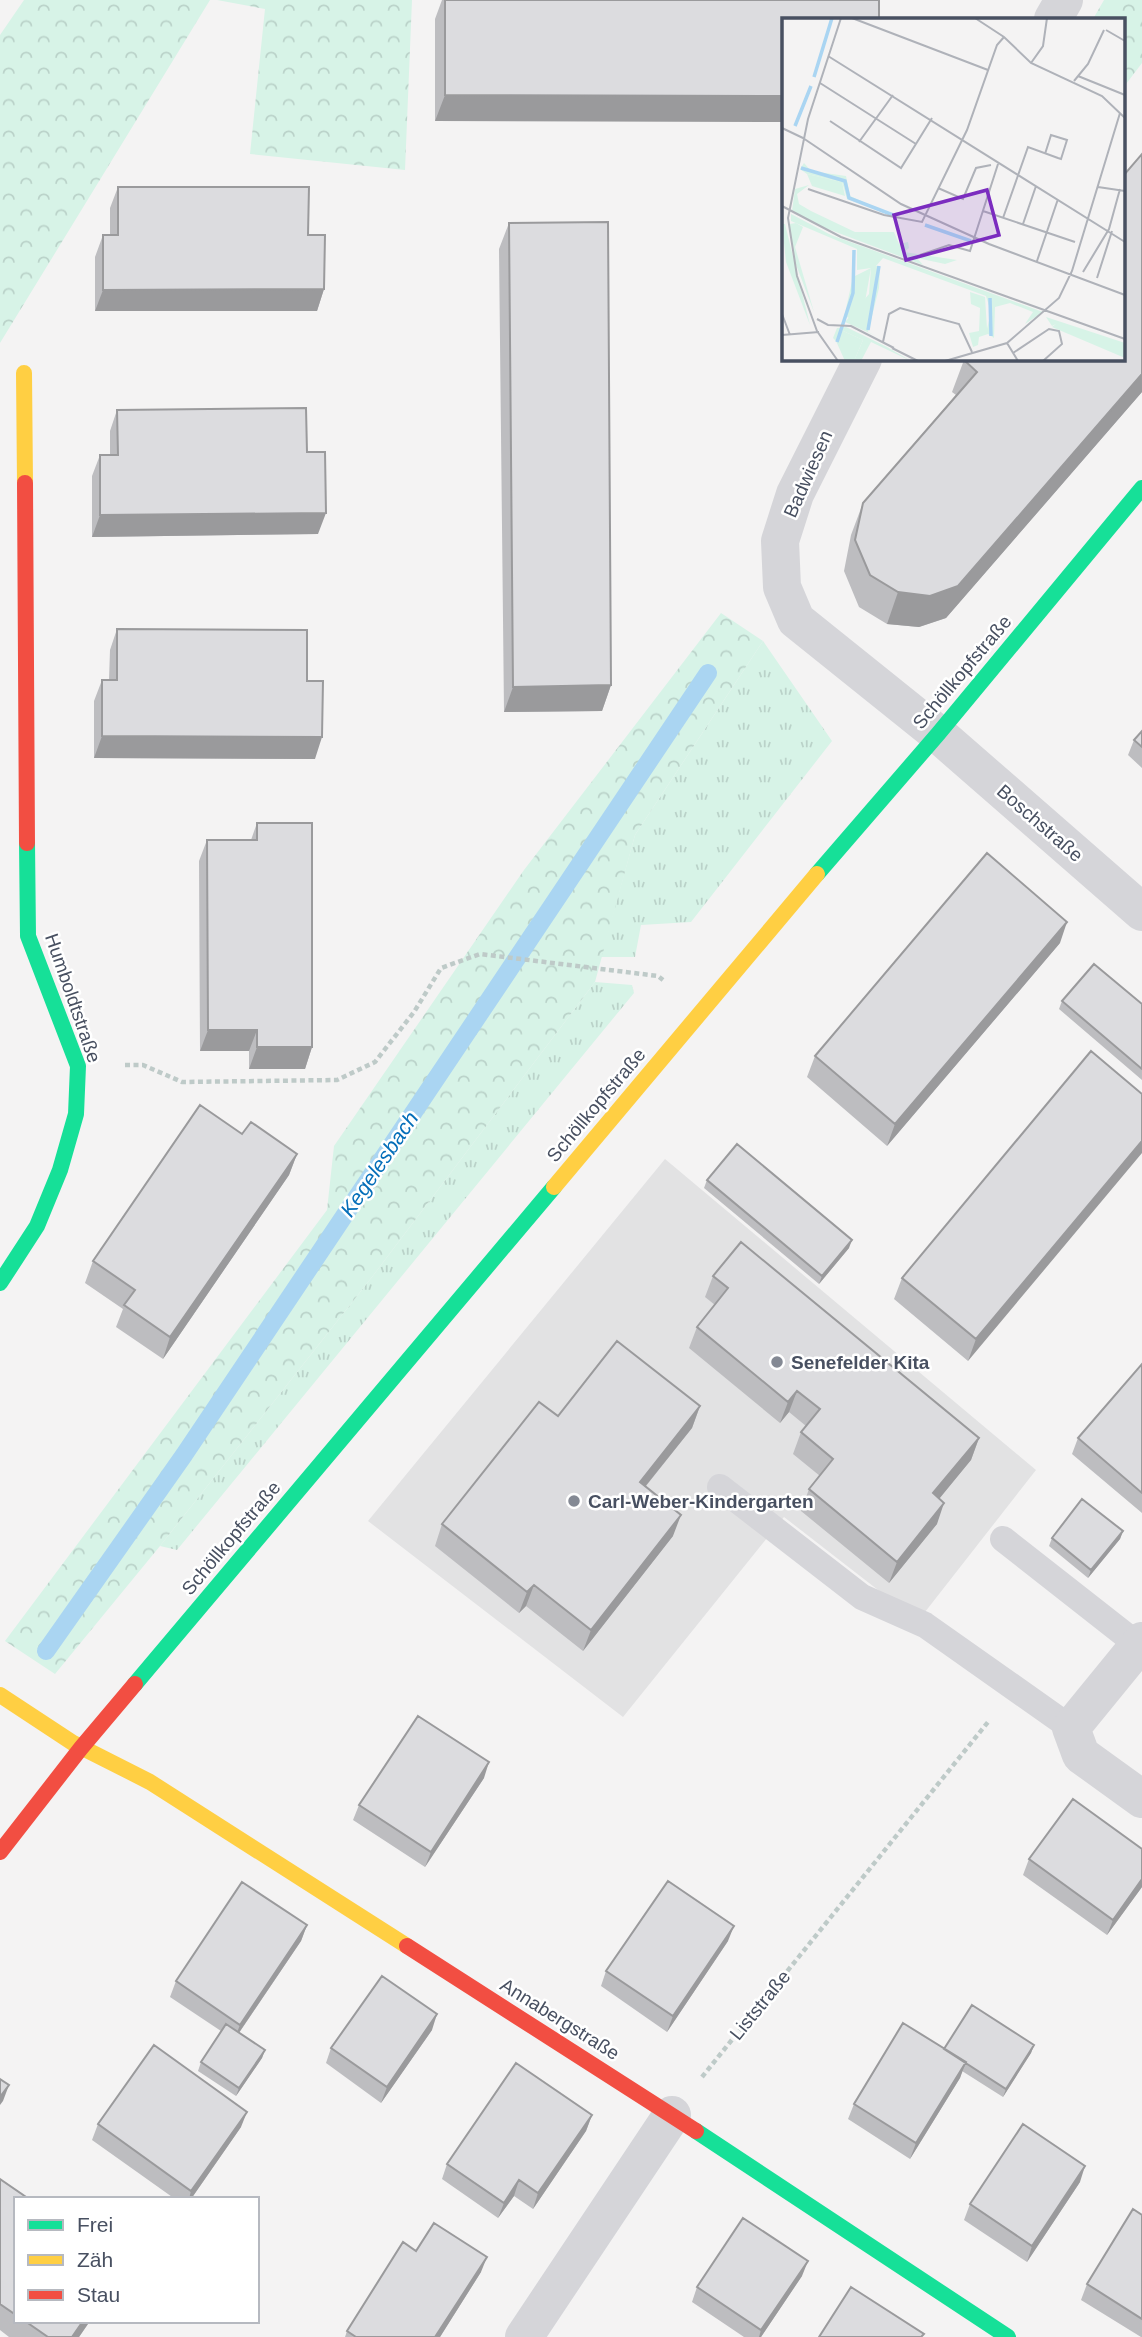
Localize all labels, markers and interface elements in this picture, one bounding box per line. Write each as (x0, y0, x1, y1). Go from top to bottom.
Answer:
inset map (782, 18, 1124, 360)
street label: Badwiesen (780, 427, 836, 521)
street label: Schöllkopfstraße (908, 611, 1016, 733)
street label: Boschstraße (993, 780, 1087, 866)
street label: Humboldtstraße (41, 931, 105, 1065)
street label: Schöllkopfstraße (542, 1044, 650, 1166)
water label: Kegelesbach (336, 1107, 422, 1221)
place label: Senefelder Kita (791, 1352, 930, 1373)
marker: Senefelder Kita (769, 1354, 785, 1370)
street label: Schöllkopfstraße (177, 1477, 285, 1599)
place label: Carl-Weber-Kindergarten (588, 1491, 814, 1512)
marker: Carl-Weber-Kindergarten (566, 1493, 582, 1509)
street label: Liststraße (726, 1966, 794, 2044)
street label: Annabergstraße (497, 1974, 623, 2064)
legend (14, 2197, 259, 2323)
text: Frei (77, 2213, 113, 2236)
text: Zäh (77, 2248, 113, 2271)
text: Stau (77, 2283, 120, 2306)

